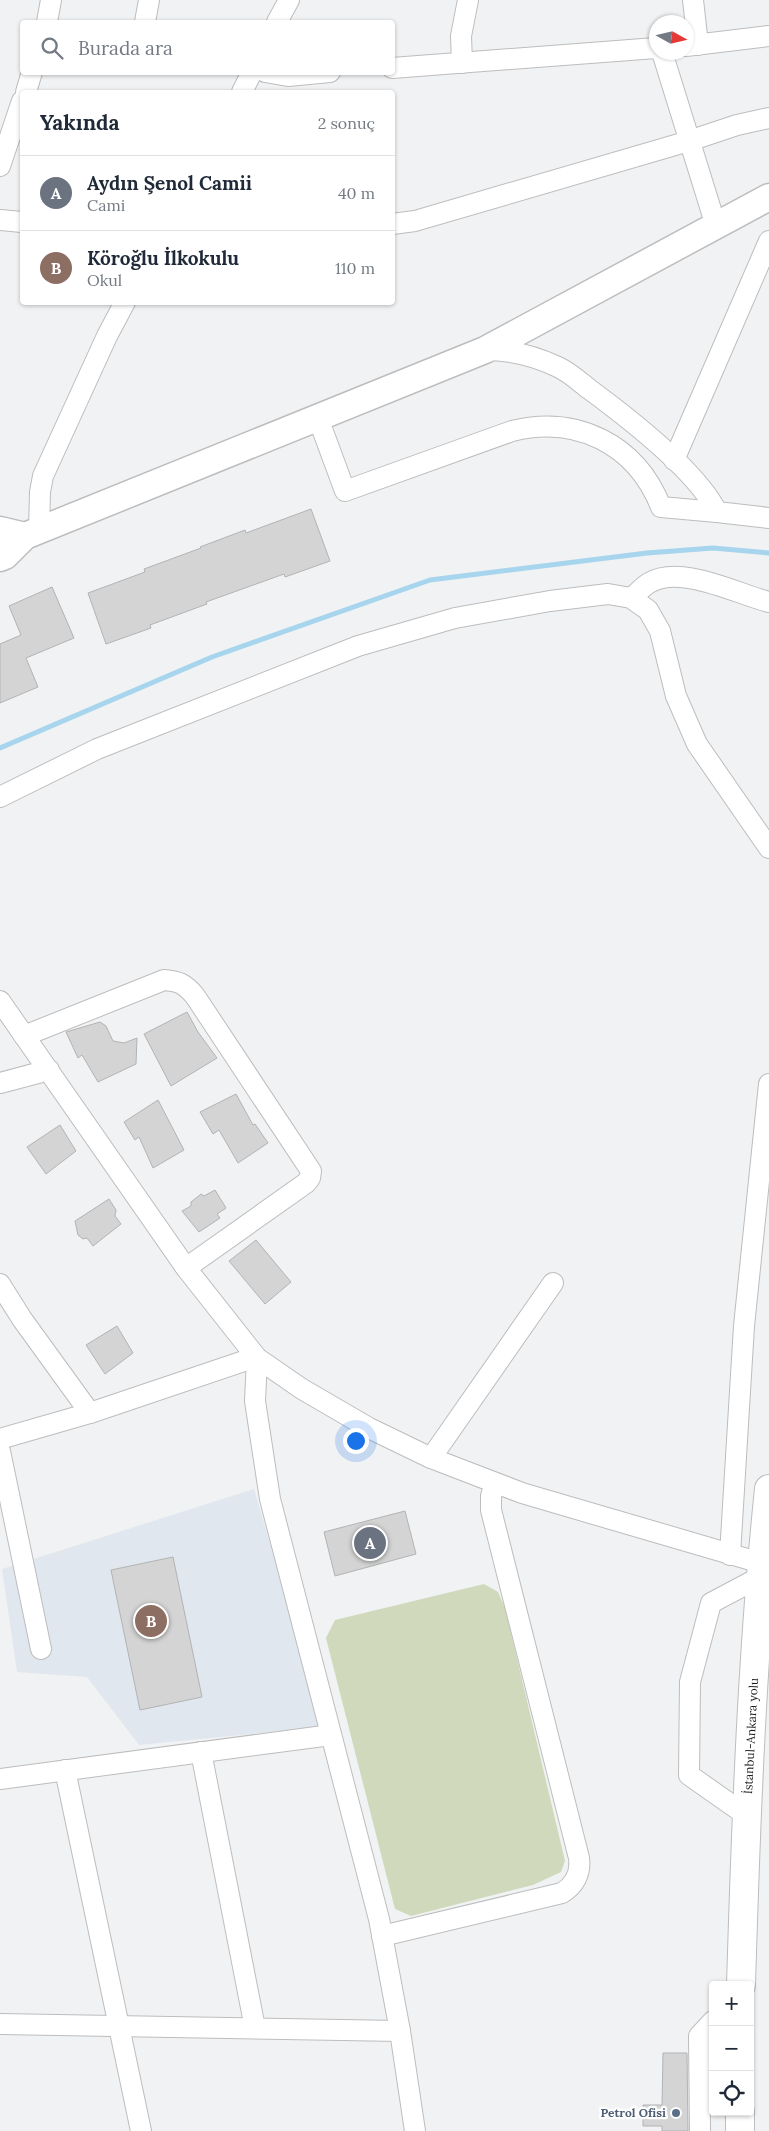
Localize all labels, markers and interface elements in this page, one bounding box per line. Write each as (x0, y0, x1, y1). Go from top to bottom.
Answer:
north arrow (649, 15, 694, 60)
search box (20, 20, 395, 75)
icon: search (38, 34, 66, 62)
text: Burada ara (78, 36, 173, 60)
text: Yakında (40, 109, 120, 136)
text: 2 sonuç (318, 113, 375, 133)
text: Aydın Şenol Camii (87, 171, 252, 195)
text: A (51, 183, 61, 203)
text: 40 m (338, 183, 375, 203)
text: Cami (87, 195, 125, 215)
text: Köroğlu İlkokulu (87, 246, 239, 270)
text: B (51, 258, 61, 278)
text: 110 m (335, 258, 375, 278)
text: Okul (87, 270, 122, 290)
your location (343, 1428, 369, 1454)
pin: A (354, 1524, 386, 1562)
pin: B (135, 1602, 167, 1640)
street label: İstanbul-Ankara yolu (740, 1678, 761, 1794)
map controls (709, 1981, 754, 2116)
button: + (709, 1981, 754, 2026)
button: − (709, 2026, 754, 2071)
button: locate (709, 2071, 754, 2116)
place label: Petrol Ofisi (600, 2105, 666, 2120)
marker: Petrol Ofisi (670, 2107, 682, 2119)

